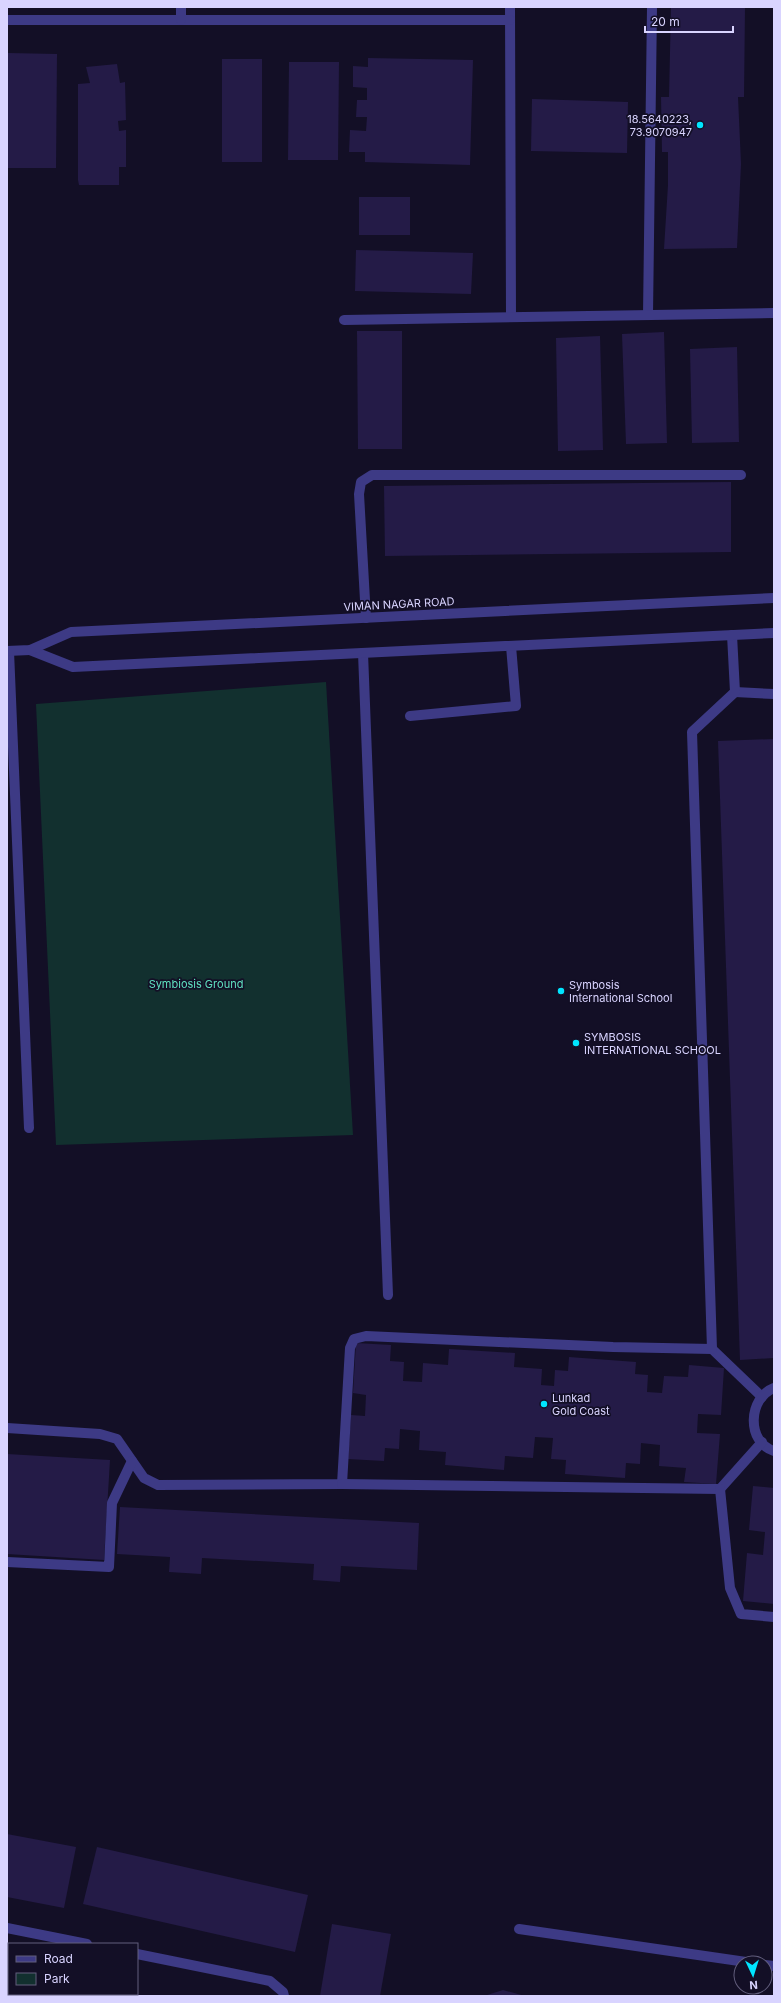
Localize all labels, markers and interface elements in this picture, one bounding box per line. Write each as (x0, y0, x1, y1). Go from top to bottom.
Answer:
scale bar (645, 8, 733, 34)
text: 20 m (651, 14, 680, 29)
place label: 18.5640223, 73.9070947 (627, 112, 692, 139)
marker: 18.5640223, 73.9070947 (695, 120, 705, 130)
street label: VIMAN NAGAR ROAD (343, 594, 455, 614)
park label: Symbiosis Ground (149, 977, 243, 991)
place label: Symbosis International School (569, 978, 672, 1005)
marker: Symbosis International School (556, 986, 566, 996)
place label: SYMBOSIS INTERNATIONAL SCHOOL (584, 1030, 721, 1057)
marker: SYMBOSIS INTERNATIONAL SCHOOL (571, 1038, 581, 1048)
place label: Lunkad Gold Coast (552, 1391, 610, 1418)
marker: Lunkad Gold Coast (539, 1399, 549, 1409)
legend (8, 1943, 138, 1995)
text: Road (44, 1951, 73, 1966)
north arrow (733, 1955, 773, 1995)
text: Park (44, 1971, 70, 1986)
text: N (749, 1978, 758, 1992)

